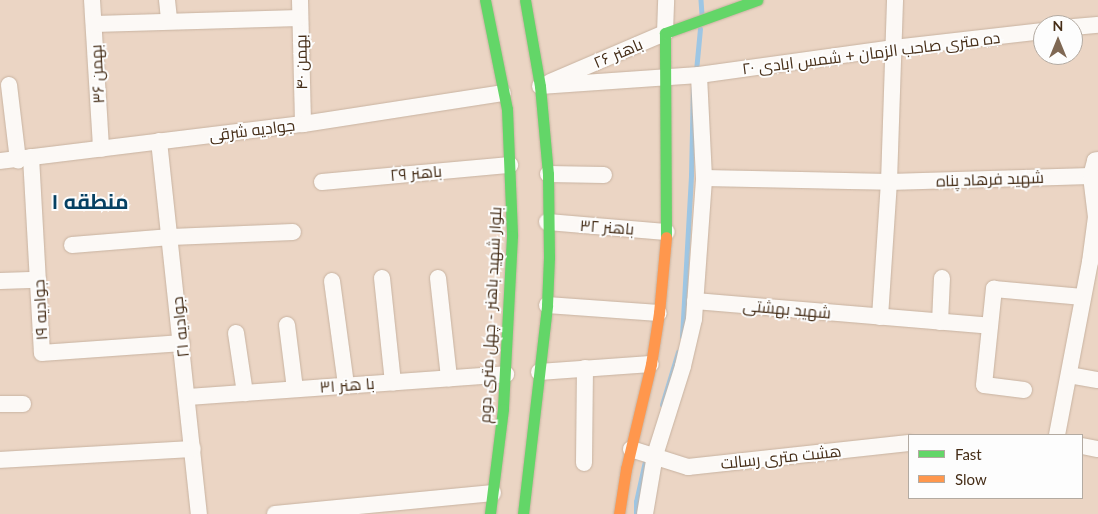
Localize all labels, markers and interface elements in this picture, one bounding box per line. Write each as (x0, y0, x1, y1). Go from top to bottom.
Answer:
north arrow (1033, 15, 1083, 65)
text: N (1053, 17, 1063, 34)
street label: ده متری صاحب الزمان + شمس ابادی ۲۰ (741, 28, 1001, 78)
street label: بهمن ۴۰ (291, 34, 311, 90)
street label: باهنر ۲۶ (591, 34, 645, 72)
street label: بهمن ۳۶ (86, 44, 108, 104)
street label: جوادیه شرقی (208, 115, 296, 145)
street label: باهنر ۲۹ (389, 161, 443, 185)
street label: شهید فرهاد پناه (936, 168, 1044, 190)
district label: منطقه ۱ (51, 188, 129, 214)
street label: بلوار شهید باهنر - چهل متری دوم (475, 206, 505, 424)
street label: باهنر ۳۲ (579, 216, 635, 238)
street label: جوادیه ۱۹ (29, 279, 51, 341)
street label: جوادیه ۲۱ (167, 296, 193, 358)
street label: شهید بهشتی (742, 296, 832, 322)
street label: با هنر ۳۱ (319, 373, 375, 397)
legend (908, 434, 1083, 499)
street label: هشت متری رسالت (720, 441, 842, 473)
text: Fast (955, 445, 982, 463)
text: Slow (955, 470, 987, 488)

